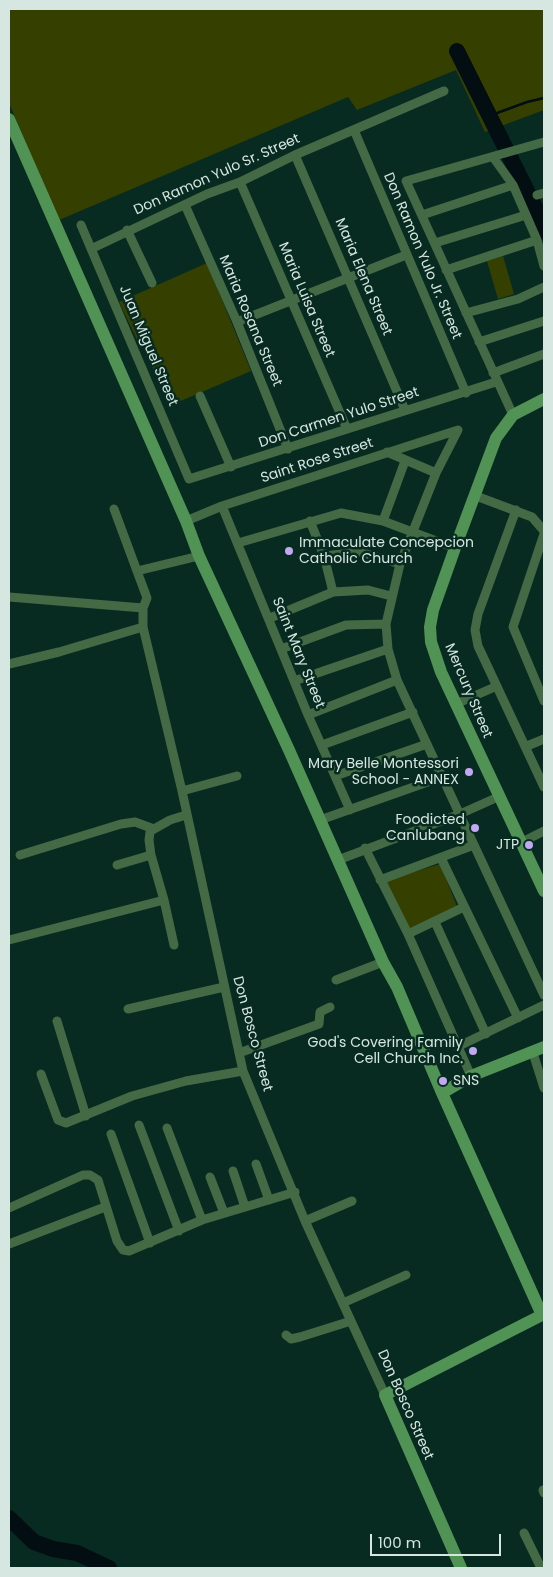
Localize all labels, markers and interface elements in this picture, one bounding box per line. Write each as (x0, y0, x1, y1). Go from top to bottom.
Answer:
street label: Don Ramon Yulo Sr. Street (131, 131, 303, 219)
street label: Don Ramon Yulo Jr. Street (379, 170, 465, 342)
street label: Maria Elena Street (331, 216, 395, 338)
street label: Maria Luisa Street (274, 240, 338, 360)
street label: Maria Rosana Street (215, 253, 285, 389)
street label: Juan Miguel Street (115, 283, 181, 409)
street label: Don Carmen Yulo Street (257, 384, 421, 452)
street label: Saint Rose Street (259, 435, 375, 487)
place label: Immaculate Concepcion Catholic Church (299, 535, 474, 568)
marker: Immaculate Concepcion Catholic Church (283, 545, 295, 557)
street label: Saint Mary Street (268, 595, 328, 711)
street label: Mercury Street (440, 641, 496, 741)
place label: Mary Belle Montessori School - ANNEX (308, 756, 459, 789)
marker: Mary Belle Montessori School - ANNEX (463, 766, 475, 778)
place label: Foodicted Canlubang (386, 812, 465, 844)
marker: Foodicted Canlubang (469, 822, 481, 834)
place label: JTP (496, 837, 519, 853)
marker: JTP (523, 839, 535, 851)
street label: Don Bosco Street (229, 975, 275, 1093)
place label: God's Covering Family Cell Church Inc. (308, 1035, 463, 1068)
marker: God's Covering Family Cell Church Inc. (467, 1045, 479, 1057)
place label: SNS (453, 1073, 479, 1089)
marker: SNS (437, 1075, 449, 1087)
street label: Don Bosco Street (373, 1347, 437, 1463)
scale bar (373, 1524, 504, 1556)
text: 100 m (378, 1532, 421, 1553)

